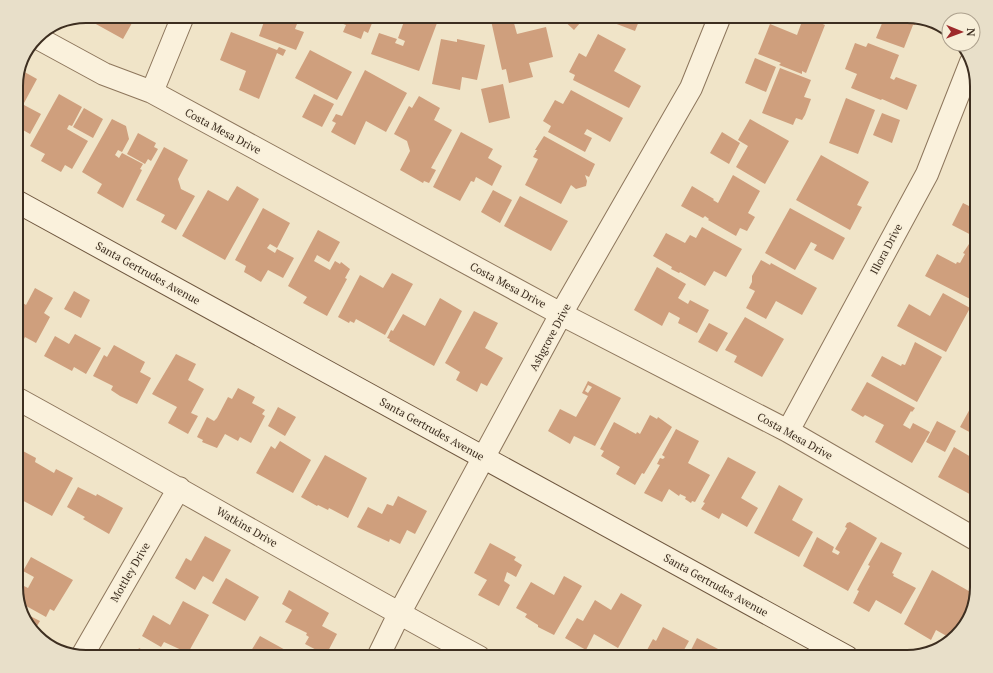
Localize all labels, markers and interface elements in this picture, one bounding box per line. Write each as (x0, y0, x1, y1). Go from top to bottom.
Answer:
north arrow (941, 12, 981, 52)
text: N (964, 28, 978, 37)
street label: Costa Mesa Drive (183, 105, 264, 157)
street label: Illora Drive (867, 221, 905, 277)
street label: Santa Gertrudes Avenue (93, 238, 203, 308)
street label: Costa Mesa Drive (468, 259, 549, 311)
street label: Ashgrove Drive (526, 300, 574, 373)
street label: Santa Gertrudes Avenue (377, 394, 487, 464)
street label: Costa Mesa Drive (755, 409, 836, 463)
street label: Watkins Drive (214, 504, 281, 550)
street label: Mottley Drive (107, 539, 153, 604)
street label: Santa Gertrudes Avenue (661, 550, 771, 620)

